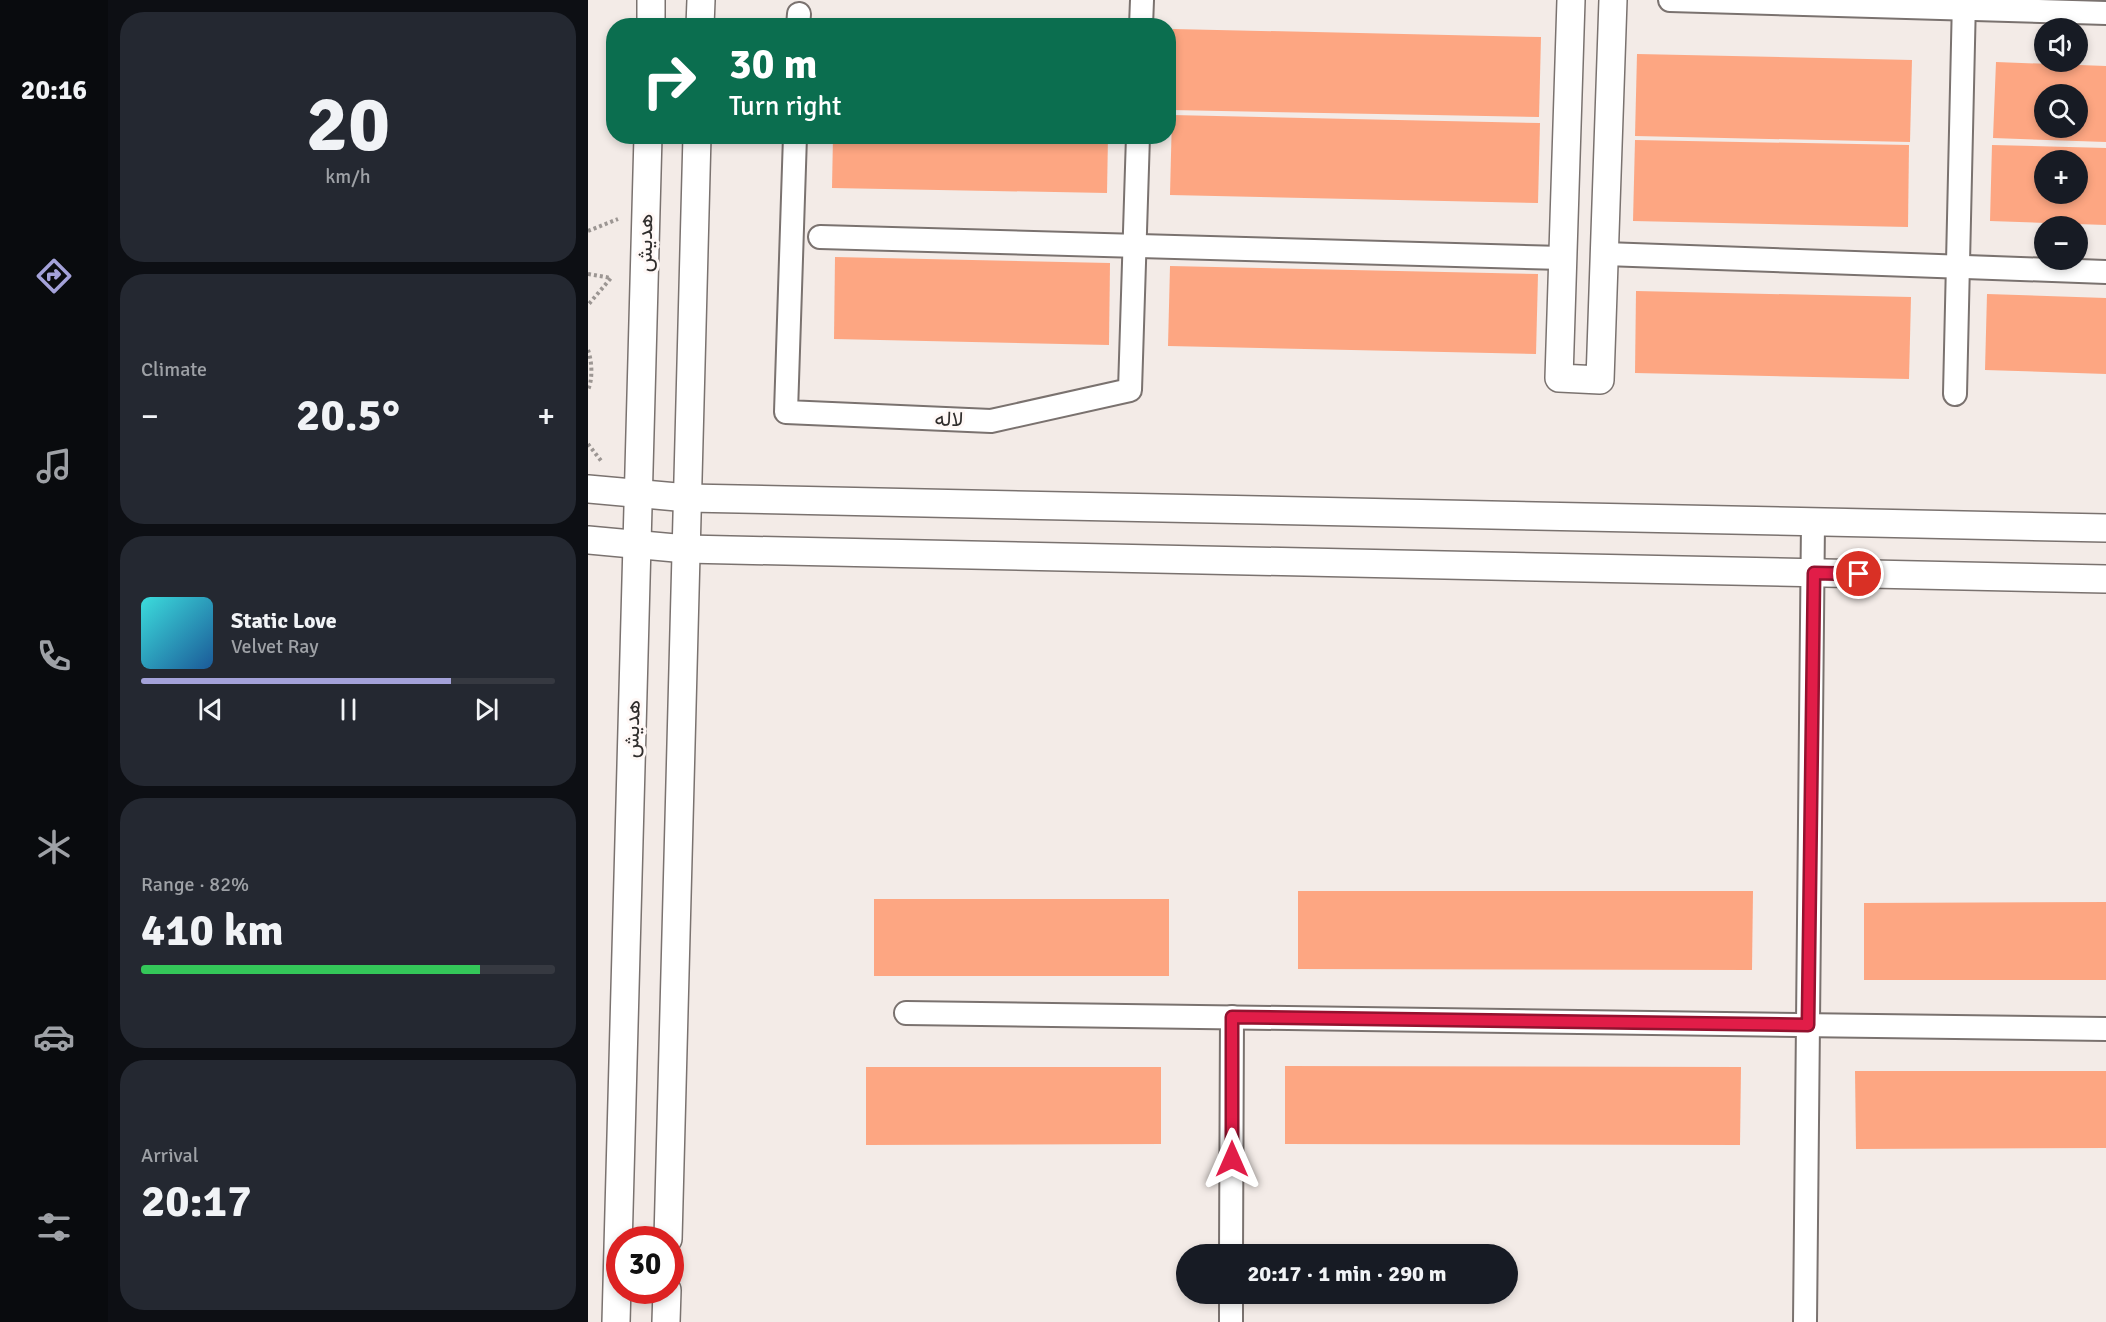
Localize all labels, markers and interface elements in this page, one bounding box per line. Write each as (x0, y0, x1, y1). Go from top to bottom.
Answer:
map controls (2034, 18, 2088, 270)
button: sound (2034, 18, 2088, 72)
text: 30 m (729, 39, 818, 90)
icon: right (630, 42, 708, 120)
text: 20:16 (21, 74, 87, 107)
text: 20 (306, 77, 390, 173)
button: search (2034, 84, 2088, 138)
text: Turn right (729, 90, 842, 123)
button: + (2034, 150, 2088, 204)
text: km/h (325, 164, 371, 189)
street label: هدیش (631, 214, 659, 272)
button: − (2034, 216, 2088, 270)
icon: directions (33, 255, 75, 297)
text: Climate (141, 357, 207, 382)
text: 20.5° (296, 388, 400, 443)
text: − (141, 396, 159, 437)
text: + (537, 396, 555, 437)
street label: لاله (934, 406, 964, 432)
icon: music (33, 445, 75, 487)
pin (1833, 548, 1884, 599)
icon: arrive (1842, 557, 1875, 590)
text: Static Love (231, 607, 337, 634)
text: Velvet Ray (231, 634, 319, 659)
icon: phone (33, 635, 75, 677)
icon: previous (194, 693, 227, 726)
icon: pause (332, 693, 365, 726)
icon: next (470, 693, 503, 726)
street label: هدیش (618, 699, 646, 759)
icon: climate (33, 826, 75, 868)
text: Range · 82% (141, 872, 249, 897)
text: 410 km (141, 903, 284, 958)
icon: car (33, 1016, 75, 1058)
position arrow (1200, 1127, 1264, 1191)
text: Arrival (141, 1143, 199, 1168)
text: 20:17 (141, 1174, 251, 1229)
icon: filters (33, 1206, 75, 1248)
speed limit sign: 30 (606, 1226, 684, 1304)
text: 20:17 · 1 min · 290 m (1247, 1260, 1447, 1287)

